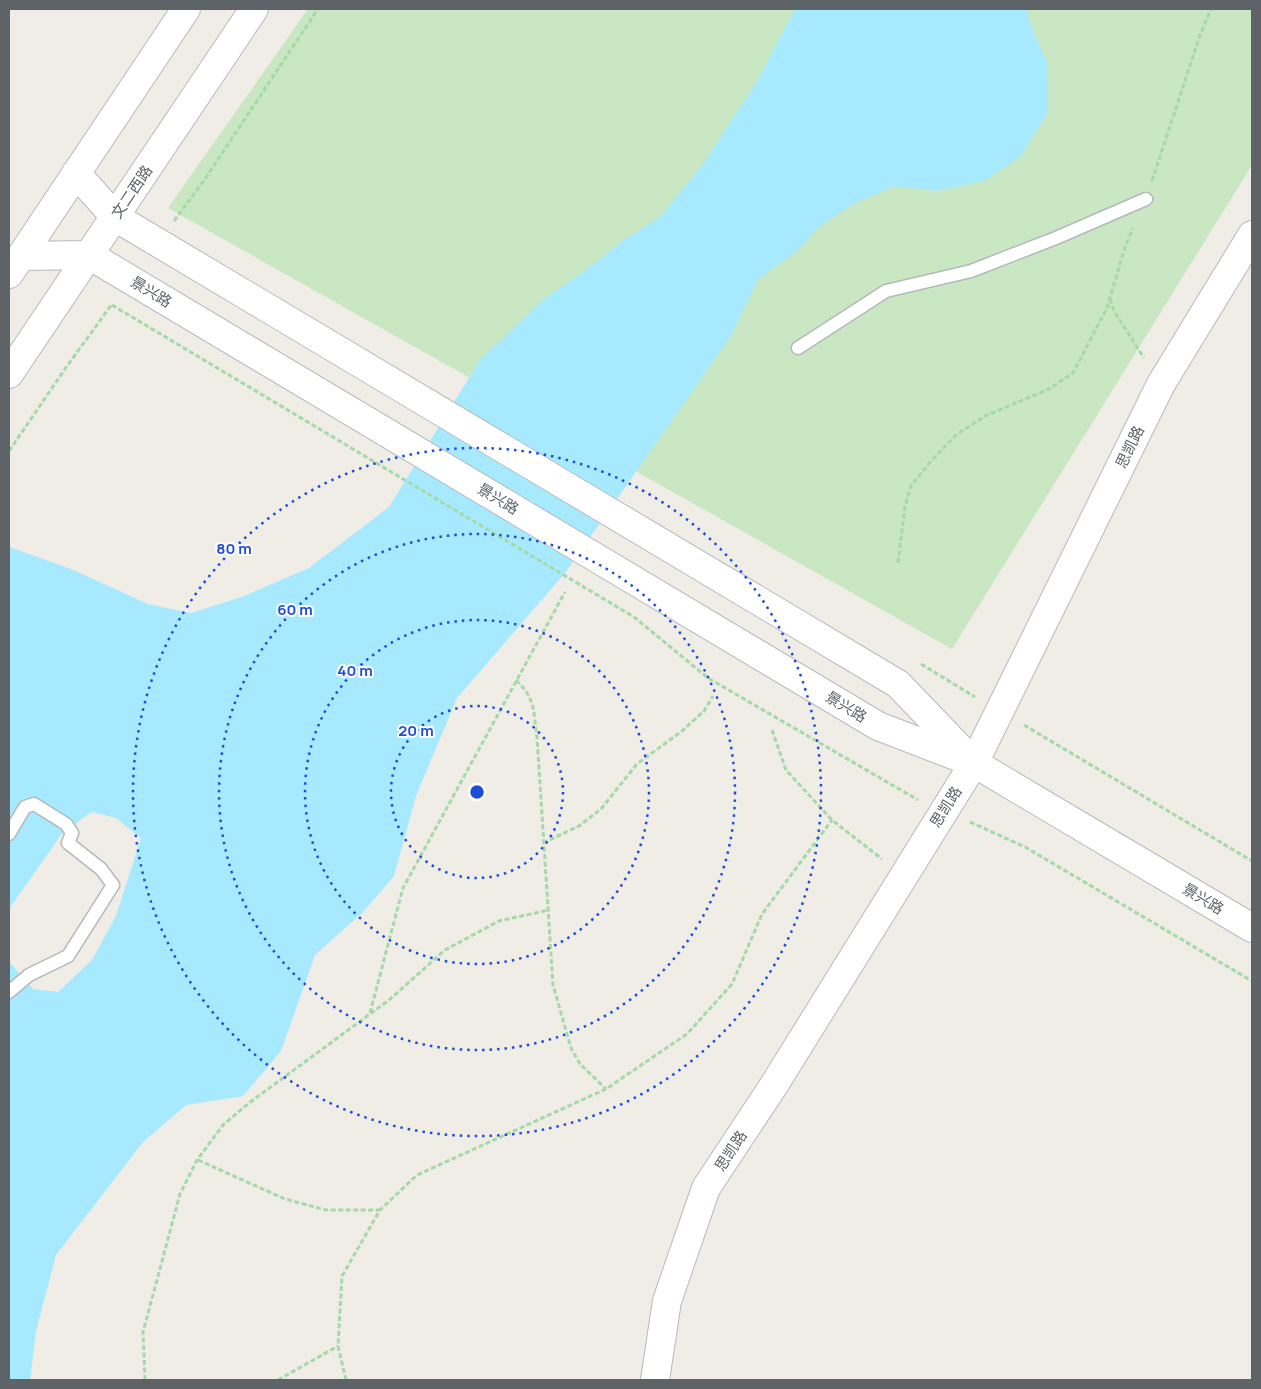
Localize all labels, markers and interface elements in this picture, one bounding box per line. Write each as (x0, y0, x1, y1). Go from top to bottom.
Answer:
street label: 文二西路 (106, 161, 157, 222)
street label: 景兴路 (127, 271, 176, 312)
street label: 思凯路 (1110, 422, 1149, 472)
street label: 景兴路 (474, 478, 523, 519)
text: 80 m (216, 538, 252, 559)
text: 60 m (277, 599, 313, 620)
text: 40 m (337, 660, 373, 681)
street label: 景兴路 (822, 686, 871, 727)
text: 20 m (398, 720, 434, 741)
street label: 思凯路 (925, 782, 966, 831)
centre of rings (468, 783, 486, 801)
street label: 景兴路 (1179, 878, 1228, 919)
street label: 思凯路 (710, 1126, 752, 1175)

